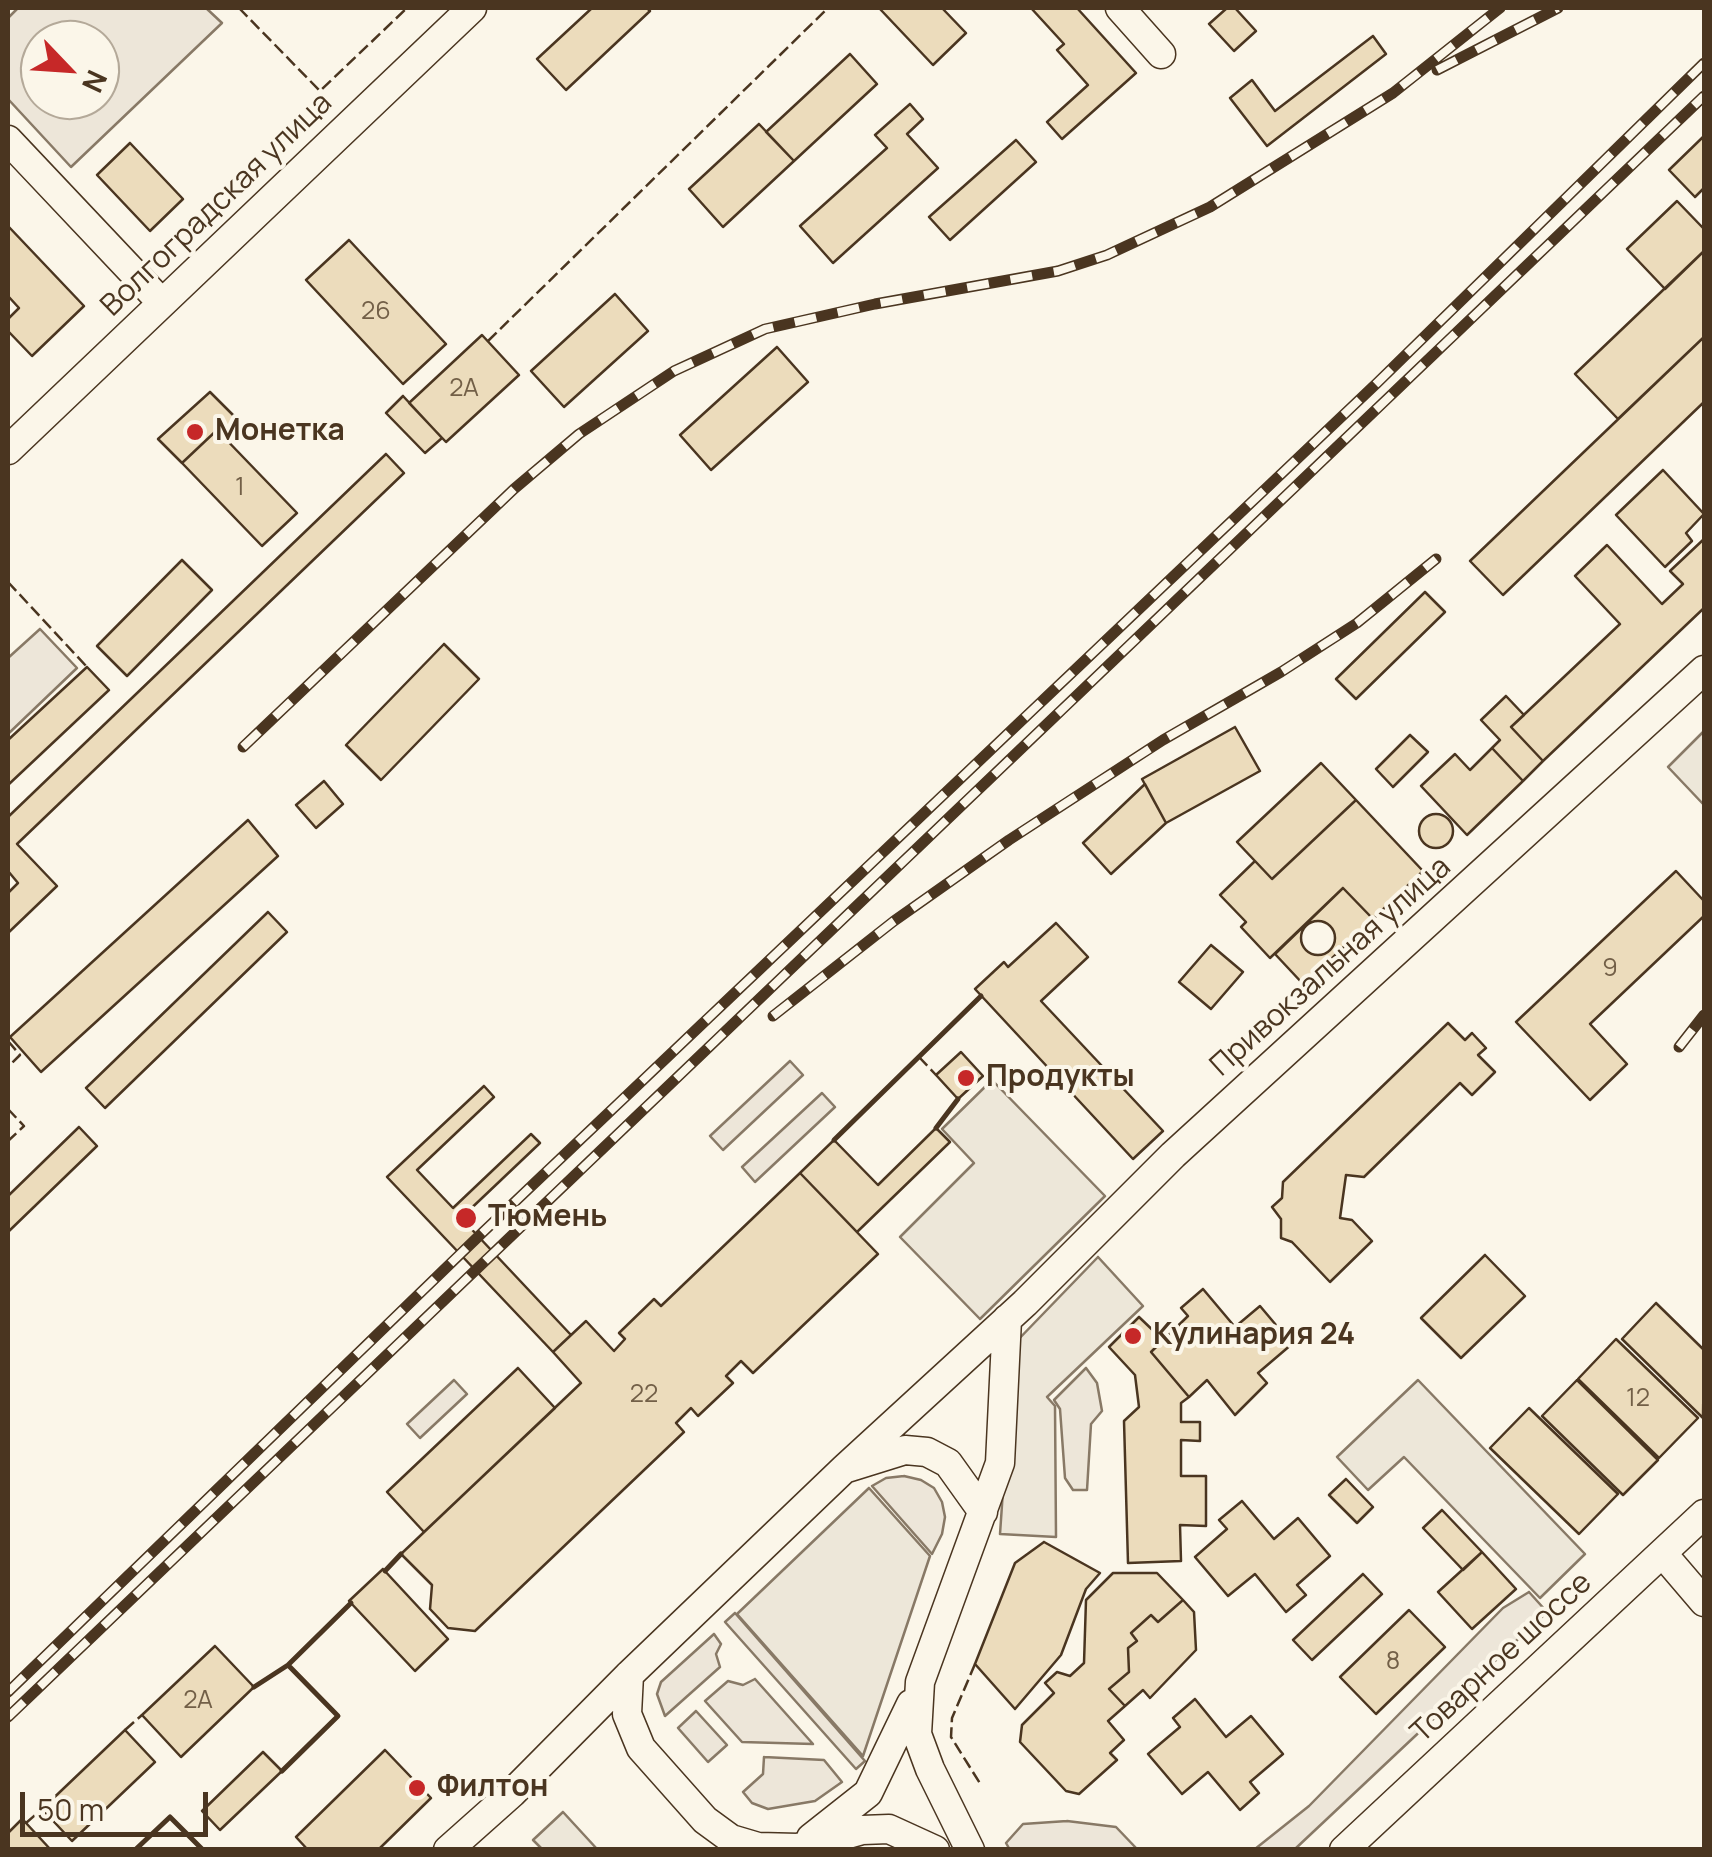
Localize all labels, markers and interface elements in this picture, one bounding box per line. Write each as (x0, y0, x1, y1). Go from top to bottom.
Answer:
north arrow (20, 20, 120, 120)
text: N (74, 65, 117, 99)
street label: Волгоградская улица (94, 86, 340, 324)
house number: 26 (361, 297, 391, 327)
house number: 2А (449, 374, 479, 404)
place label: Монетка (215, 414, 345, 450)
marker: Монетка (184, 421, 206, 443)
house number: 1 (235, 473, 245, 503)
street label: Привокзальная улица (1204, 850, 1458, 1084)
house number: 9 (1602, 954, 1618, 984)
place label: Продукты (986, 1060, 1135, 1096)
marker: Продукты (955, 1067, 977, 1089)
place label: Тюмень (488, 1200, 607, 1236)
marker: Тюмень (453, 1205, 479, 1231)
place label: Кулинария 24 (1153, 1318, 1355, 1354)
marker: Кулинария 24 (1122, 1325, 1144, 1347)
house number: 22 (630, 1380, 658, 1410)
house number: 12 (1626, 1384, 1650, 1414)
street label: Товарное шоссе (1404, 1565, 1600, 1751)
house number: 8 (1386, 1647, 1400, 1677)
house number: 2А (183, 1686, 213, 1716)
place label: Филтон (437, 1770, 548, 1806)
scale bar (25, 1772, 212, 1834)
marker: Филтон (406, 1777, 428, 1799)
text: 50 m (37, 1789, 104, 1830)

